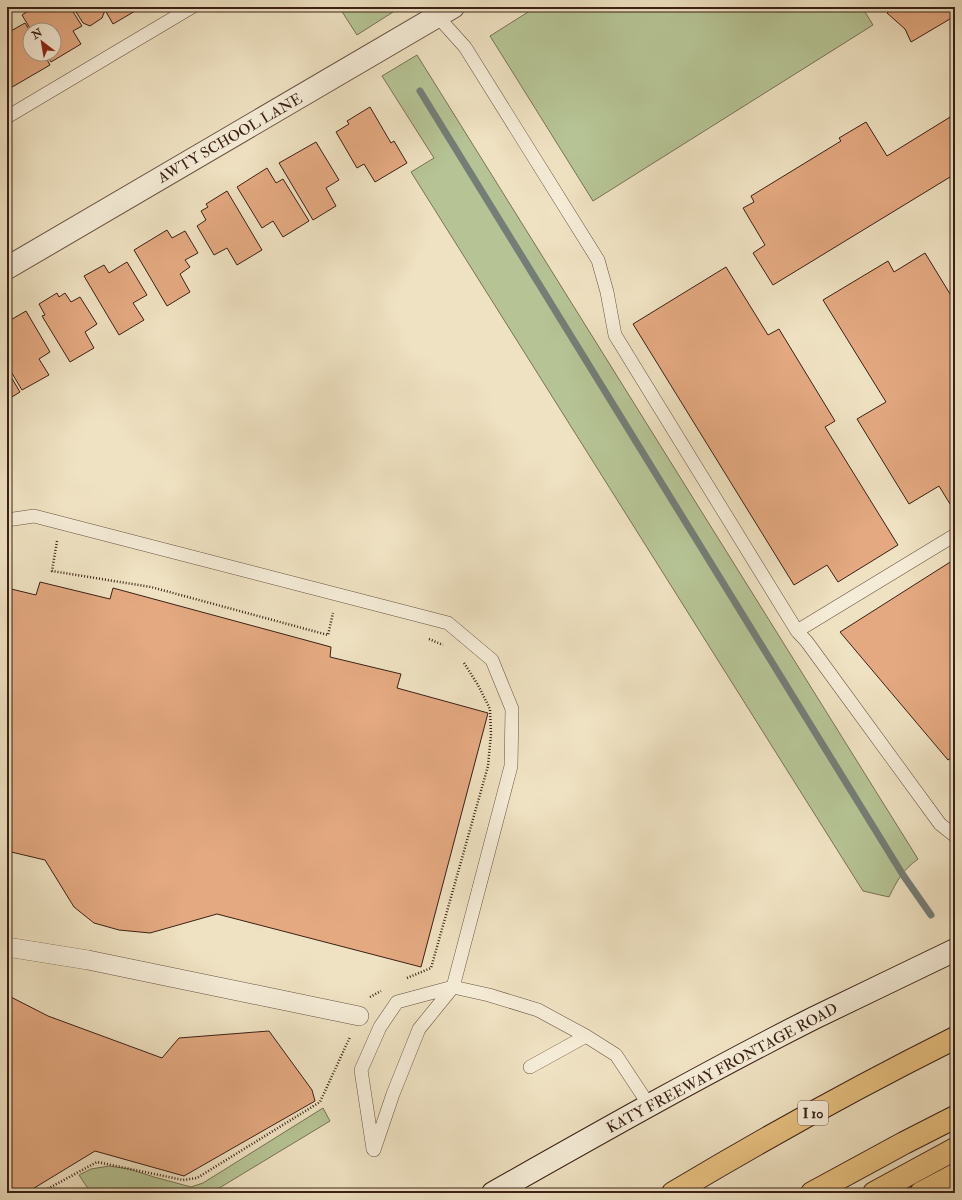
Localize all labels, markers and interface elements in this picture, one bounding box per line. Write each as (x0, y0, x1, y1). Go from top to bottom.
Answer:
north arrow (22, 22, 62, 62)
text: N (29, 25, 46, 42)
street label: AWTY SCHOOL LANE (154, 89, 306, 188)
street label: KATY FREEWAY FRONTAGE ROAD (603, 999, 841, 1138)
road number: I 10 (798, 1101, 828, 1125)

